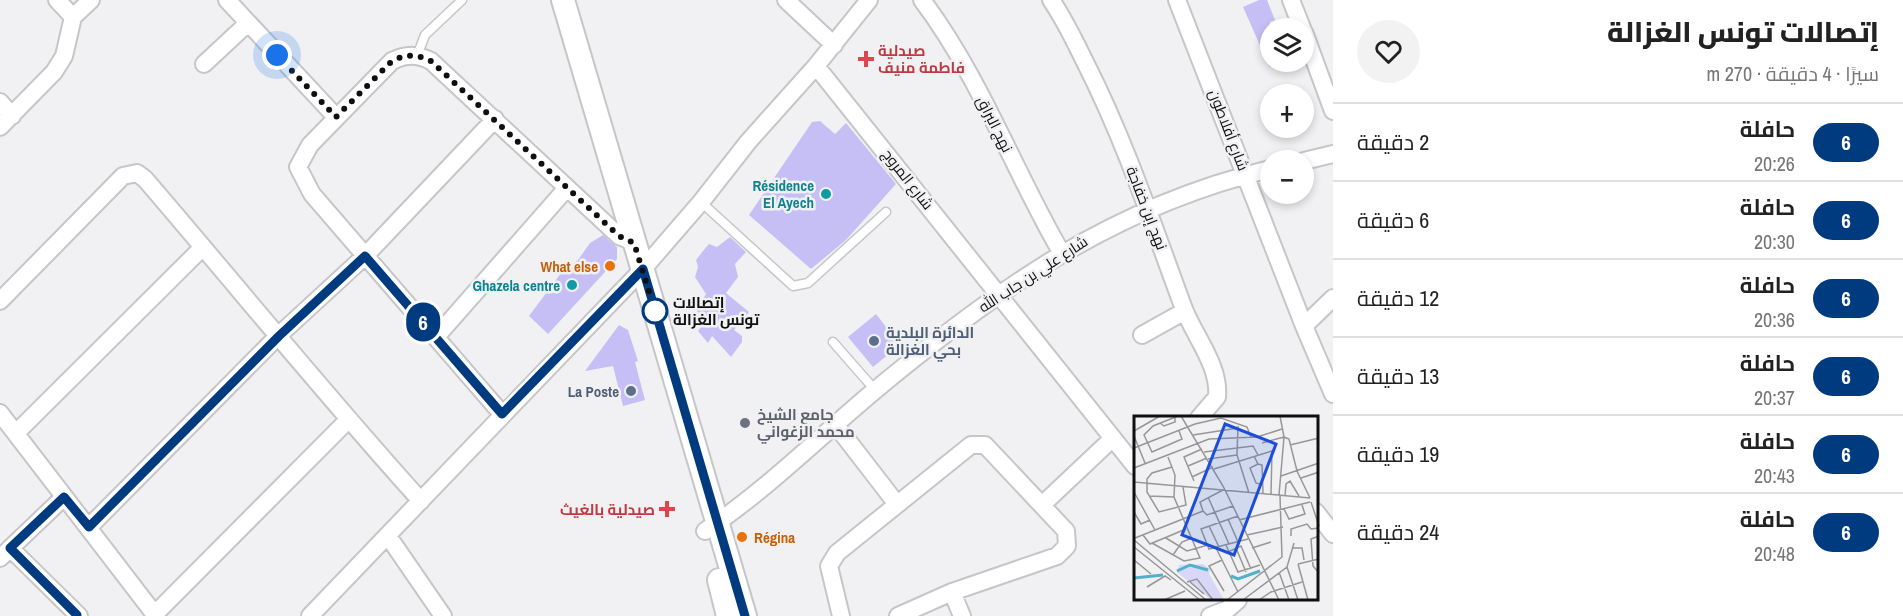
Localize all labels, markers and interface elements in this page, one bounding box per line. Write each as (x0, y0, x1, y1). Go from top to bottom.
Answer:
text: إتصالات تونس الغزالة (1607, 13, 1879, 51)
map controls (1260, 18, 1314, 204)
button: layers (1260, 18, 1314, 72)
button: heart (1357, 20, 1420, 83)
your location (262, 40, 292, 70)
place label: صيدلية فاطمة منيف (878, 40, 965, 78)
marker: صيدلية فاطمة منيف (859, 52, 873, 66)
text: سيرًا · 4 دقيقة · 270 m (1707, 60, 1879, 87)
button: + (1260, 84, 1314, 138)
street label: شارع أفلاطون (1203, 86, 1254, 174)
street label: نهج البراق (971, 92, 1018, 156)
text: حافلة (1740, 114, 1795, 144)
text: 2 دقيقة (1357, 127, 1429, 157)
text: 6 (1841, 128, 1851, 157)
street label: شارع المروج (877, 144, 938, 215)
button: − (1260, 150, 1314, 204)
text: 20:26 (1754, 150, 1795, 177)
street label: نهج إبن خفاجة (1120, 163, 1173, 253)
place label: Résidence El Ayech (752, 175, 814, 213)
marker: Résidence El Ayech (819, 187, 833, 201)
text: حافلة (1740, 192, 1795, 222)
text: 6 دقيقة (1357, 205, 1429, 235)
text: 6 (1841, 206, 1851, 235)
text: 20:30 (1754, 228, 1795, 255)
street label: شارع علي بن جاب الله (974, 231, 1093, 319)
place label: What else (541, 256, 598, 277)
marker: What else (603, 259, 617, 273)
text: حافلة (1740, 270, 1795, 300)
place label: Ghazela centre (472, 275, 560, 296)
marker: Ghazela centre (565, 278, 579, 292)
text: 12 دقيقة (1357, 283, 1439, 313)
text: 6 (1841, 284, 1851, 313)
place label: إتصالات تونس الغزالة (673, 292, 760, 330)
marker: إتصالات تونس الغزالة (642, 298, 668, 324)
line badge: 6 (404, 302, 442, 342)
text: 20:36 (1754, 306, 1795, 333)
text: 6 (418, 308, 428, 337)
place label: الدائرة البلدية بحي الغزالة (886, 322, 974, 362)
marker: الدائرة البلدية بحي الغزالة (867, 334, 881, 348)
text: حافلة (1740, 348, 1795, 378)
text: 13 دقيقة (1357, 361, 1439, 391)
text: 6 (1841, 362, 1851, 391)
place label: La Poste (568, 381, 619, 402)
marker: La Poste (624, 384, 638, 398)
text: 20:37 (1754, 384, 1795, 411)
place label: جامع الشيخ محمد الزغواني (757, 404, 855, 444)
marker: جامع الشيخ محمد الزغواني (738, 416, 752, 430)
inset map (1134, 416, 1318, 601)
text: حافلة (1740, 426, 1795, 456)
text: 19 دقيقة (1357, 439, 1439, 469)
text: 6 (1841, 440, 1851, 469)
text: 20:43 (1754, 462, 1795, 489)
place label: صيدلية بالغيث (560, 499, 655, 520)
marker: صيدلية بالغيث (660, 502, 674, 516)
text: حافلة (1740, 504, 1795, 534)
text: 24 دقيقة (1357, 517, 1439, 547)
text: 6 (1841, 518, 1851, 547)
place label: Régina (754, 527, 795, 548)
marker: Régina (735, 530, 749, 544)
text: 20:48 (1754, 540, 1795, 567)

